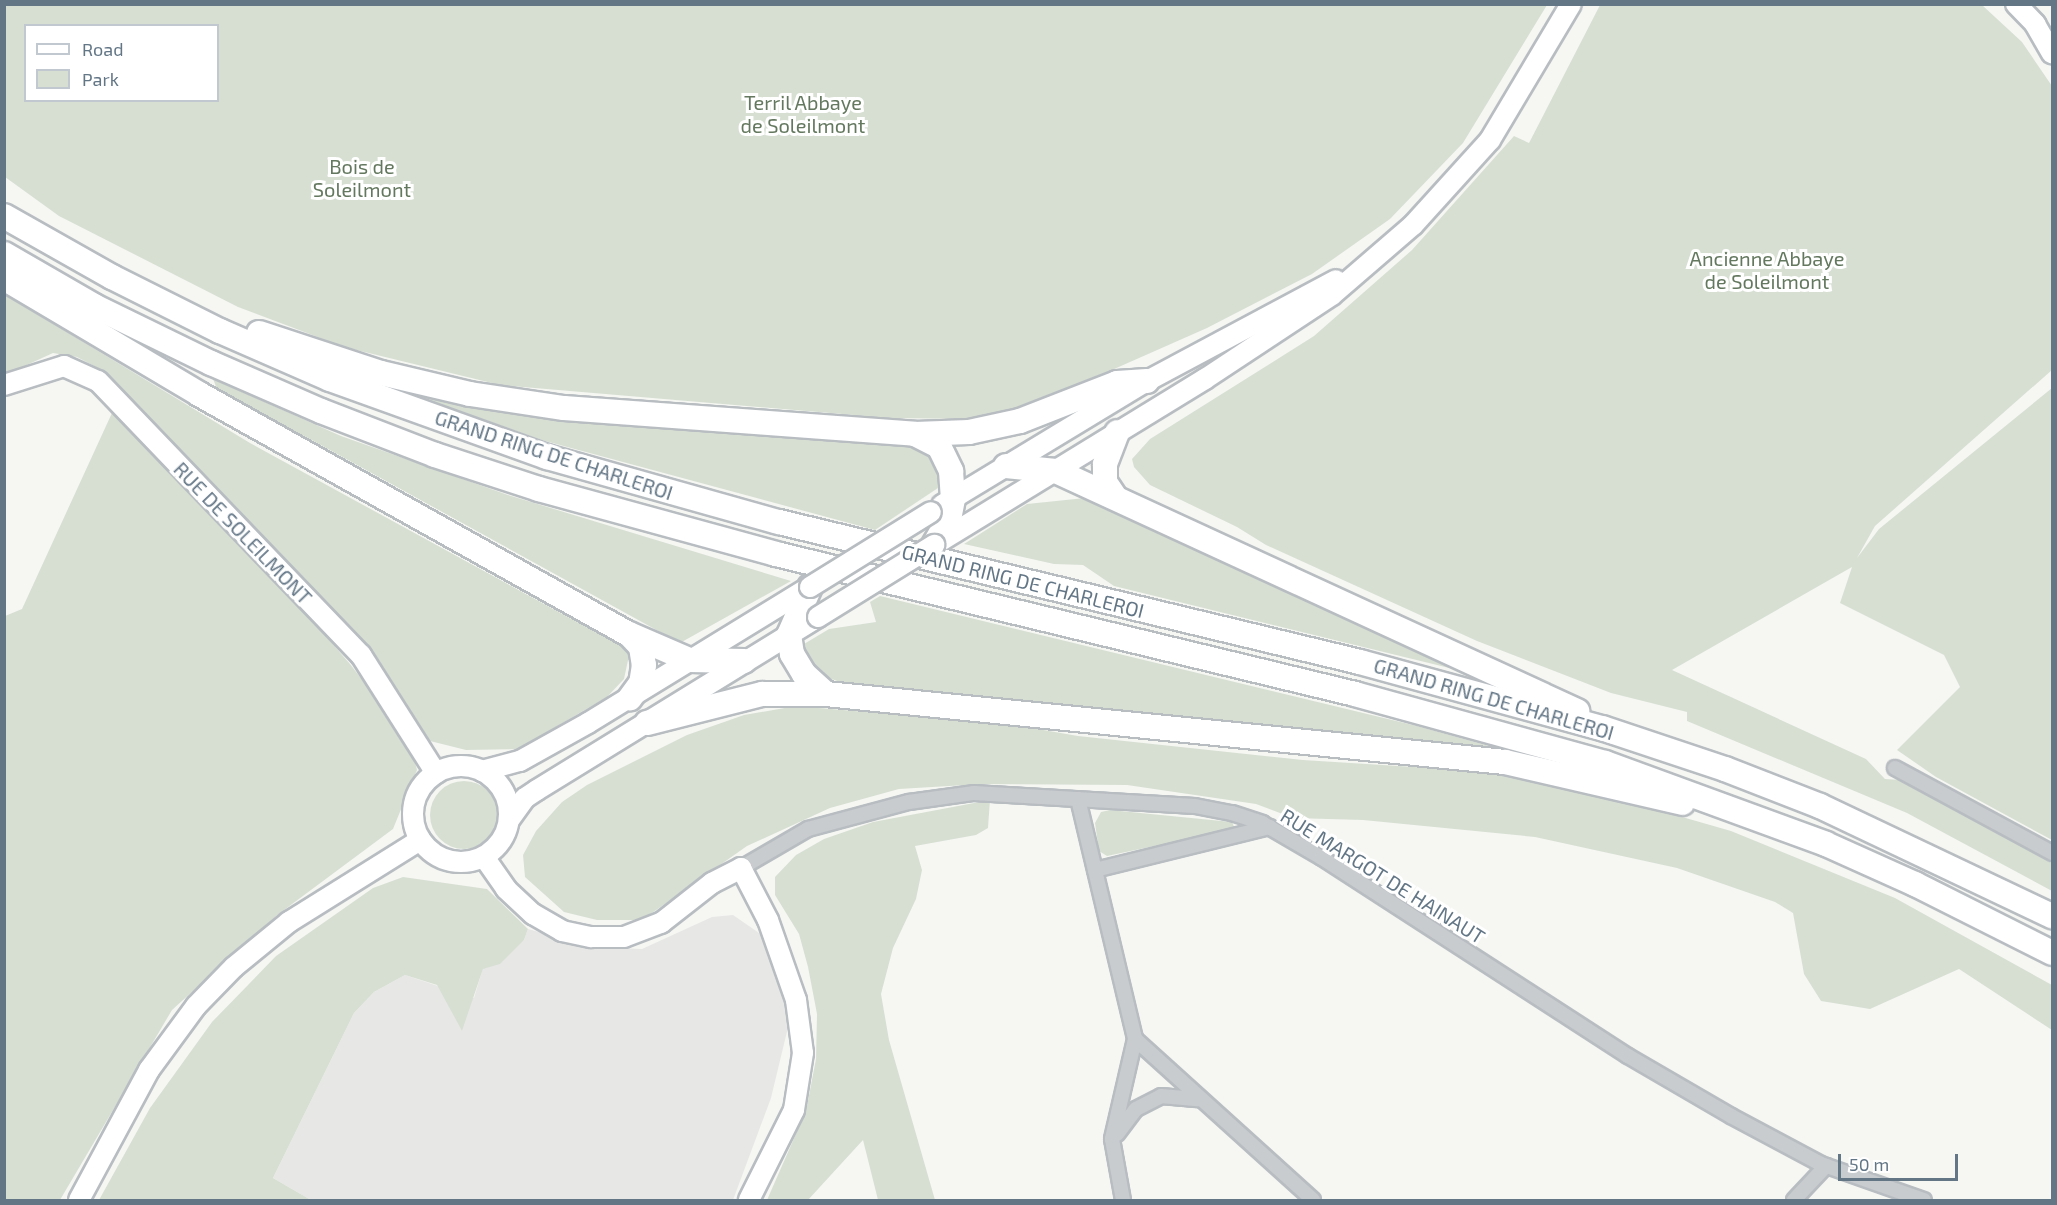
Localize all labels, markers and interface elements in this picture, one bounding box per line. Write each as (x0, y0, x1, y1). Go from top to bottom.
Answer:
legend (24, 24, 219, 102)
text: Road (82, 38, 123, 60)
text: Park (82, 68, 119, 90)
park label: Terril Abbaye de Soleilmont (741, 91, 865, 138)
park label: Bois de Soleilmont (313, 154, 411, 201)
park label: Ancienne Abbaye de Soleilmont (1689, 246, 1845, 293)
street label: GRAND RING DE CHARLEROI (432, 405, 676, 505)
street label: RUE DE SOLEILMONT (169, 457, 317, 609)
street label: GRAND RING DE CHARLEROI (899, 539, 1147, 623)
street label: GRAND RING DE CHARLEROI (1371, 653, 1617, 745)
street label: RUE MARGOT DE HAINAUT (1276, 803, 1490, 949)
scale bar (1841, 1142, 1961, 1180)
text: 50 m (1849, 1153, 1889, 1175)

